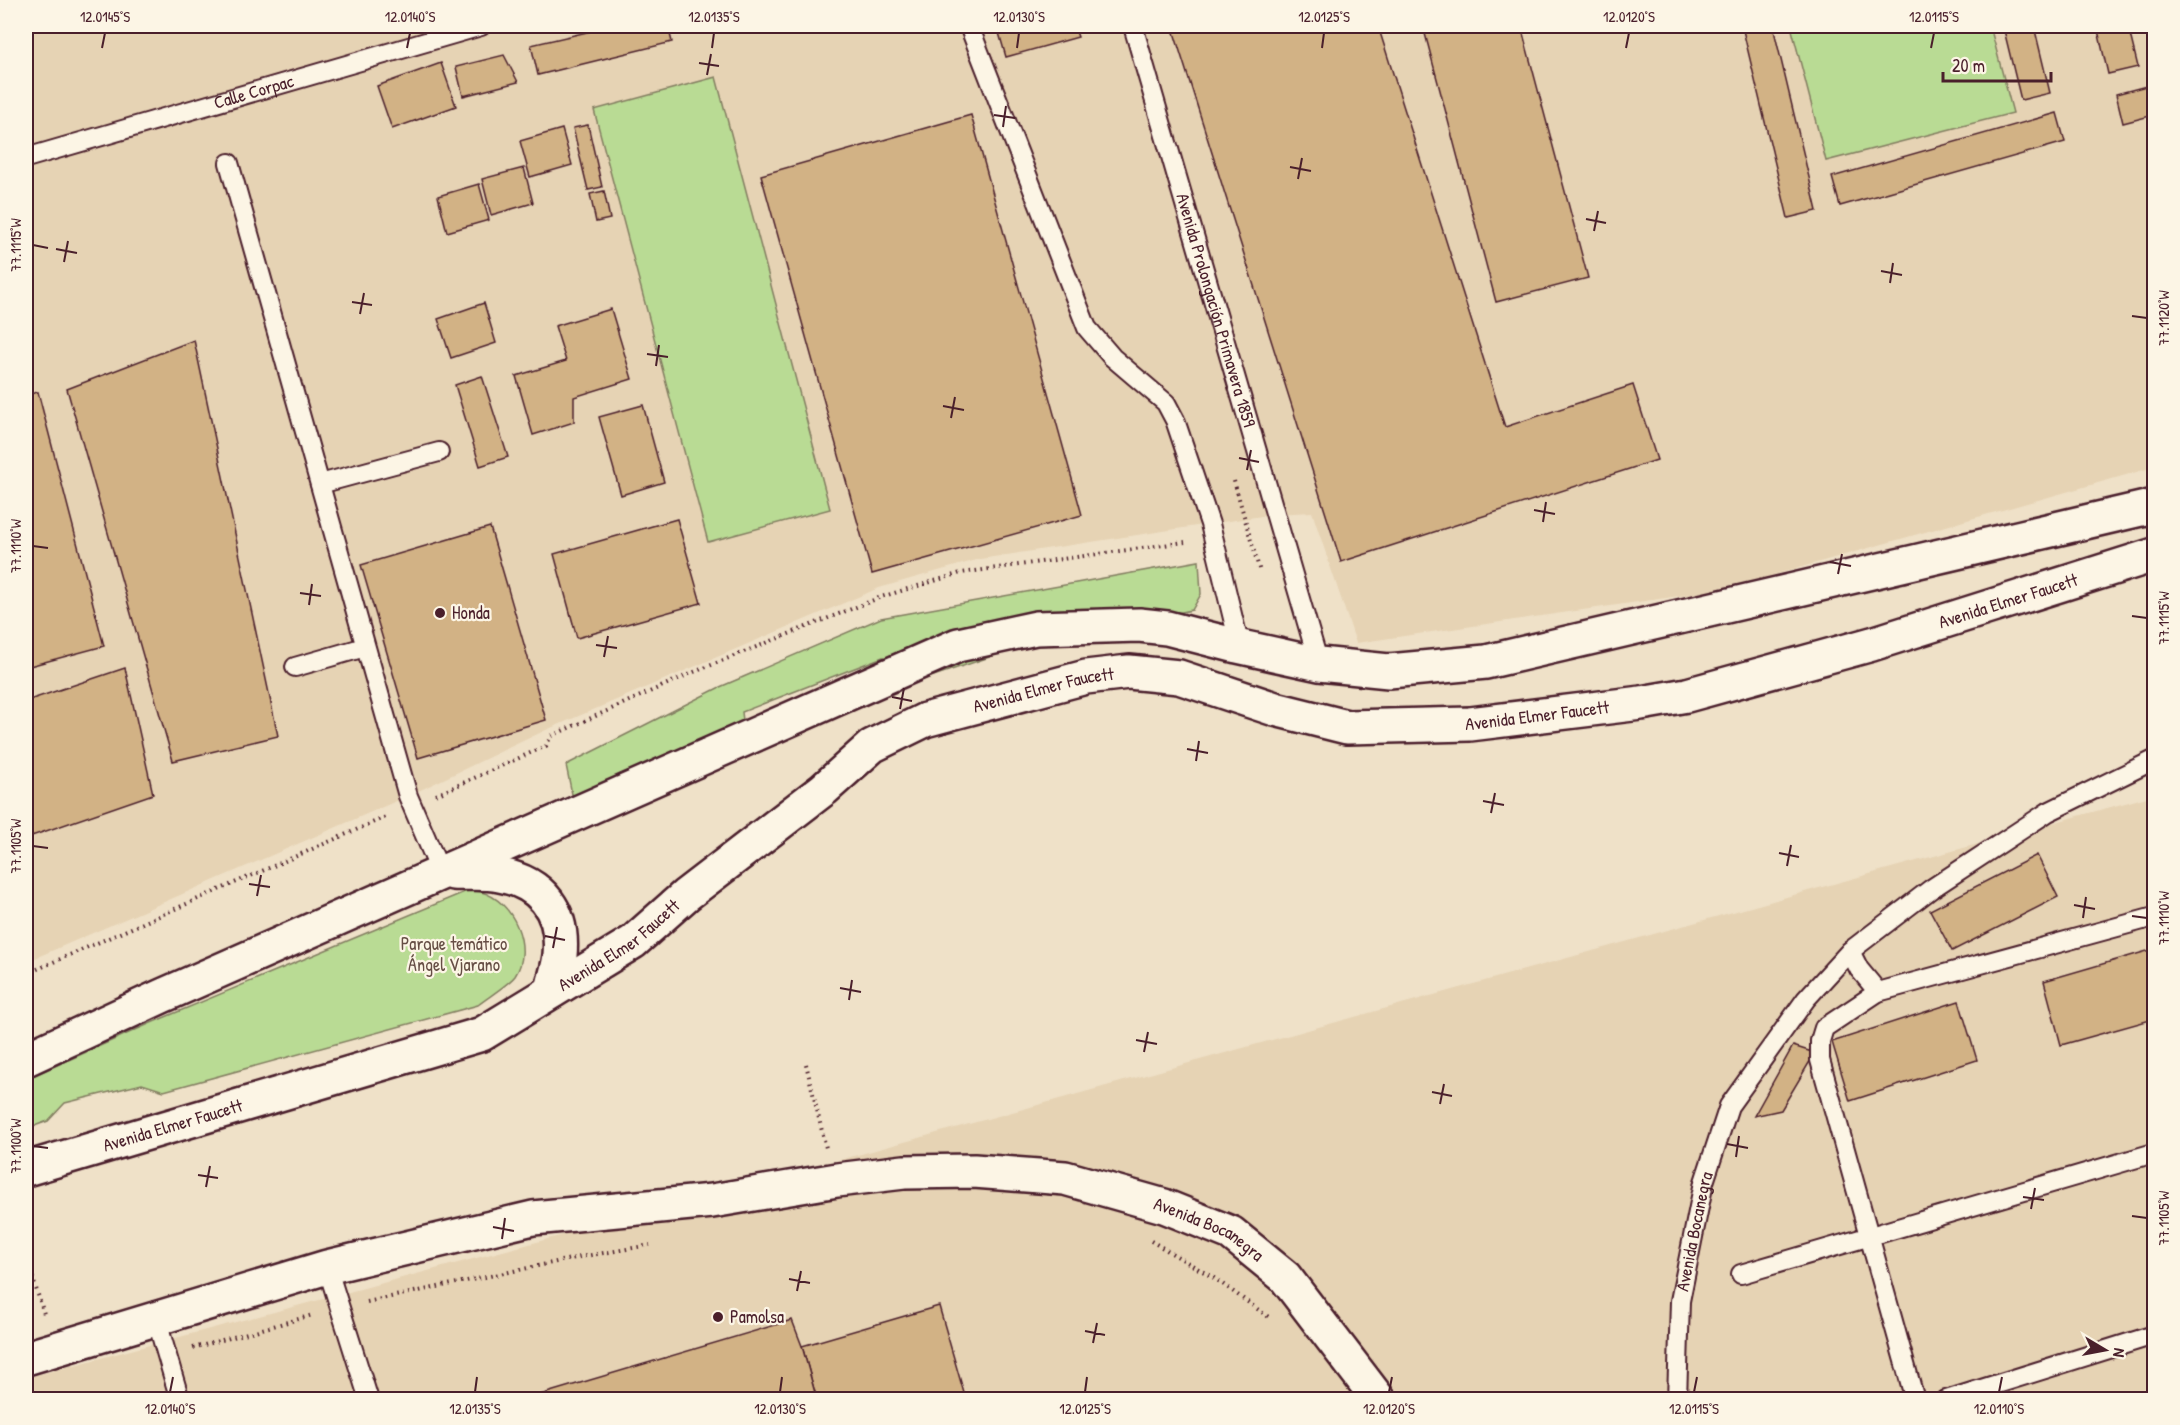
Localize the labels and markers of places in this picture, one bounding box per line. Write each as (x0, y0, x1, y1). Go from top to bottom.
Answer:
place label: Honda (452, 600, 490, 625)
marker: Honda (433, 606, 447, 620)
place label: Pamolsa (730, 1304, 784, 1329)
marker: Pamolsa (711, 1310, 725, 1324)

